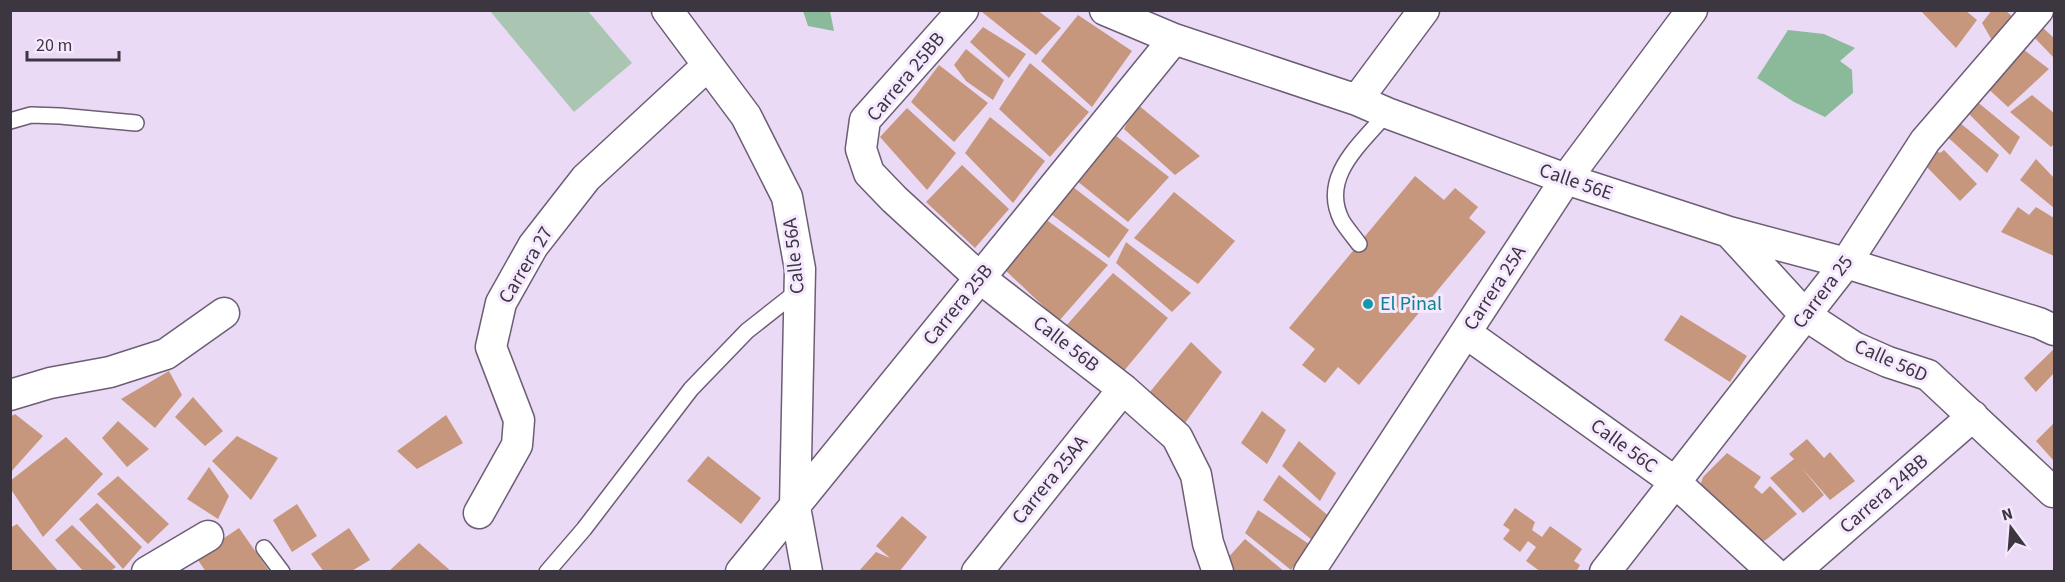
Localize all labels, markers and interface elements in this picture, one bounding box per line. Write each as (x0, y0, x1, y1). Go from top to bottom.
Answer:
scale bar (27, 24, 118, 62)
street label: Carrera 25BB (860, 26, 952, 128)
text: 20 m (36, 33, 72, 58)
street label: Calle 56E (1535, 156, 1617, 208)
street label: Calle 56A (776, 216, 812, 295)
street label: Carrera 27 (492, 221, 560, 309)
street label: Carrera 25A (1457, 240, 1533, 336)
street label: Carrera 25 (1786, 249, 1860, 335)
street label: Carrera 25B (917, 258, 999, 352)
place label: El Pinal (1380, 290, 1442, 318)
marker: El Pinal (1361, 297, 1375, 311)
street label: Calle 56B (1027, 309, 1105, 379)
street label: Calle 56D (1850, 332, 1932, 390)
street label: Calle 56C (1585, 412, 1663, 480)
street label: Carrera 25AA (1005, 429, 1095, 530)
street label: Carrera 24BB (1834, 448, 1934, 540)
north arrow (1981, 498, 2041, 558)
text: N (1999, 503, 2015, 527)

